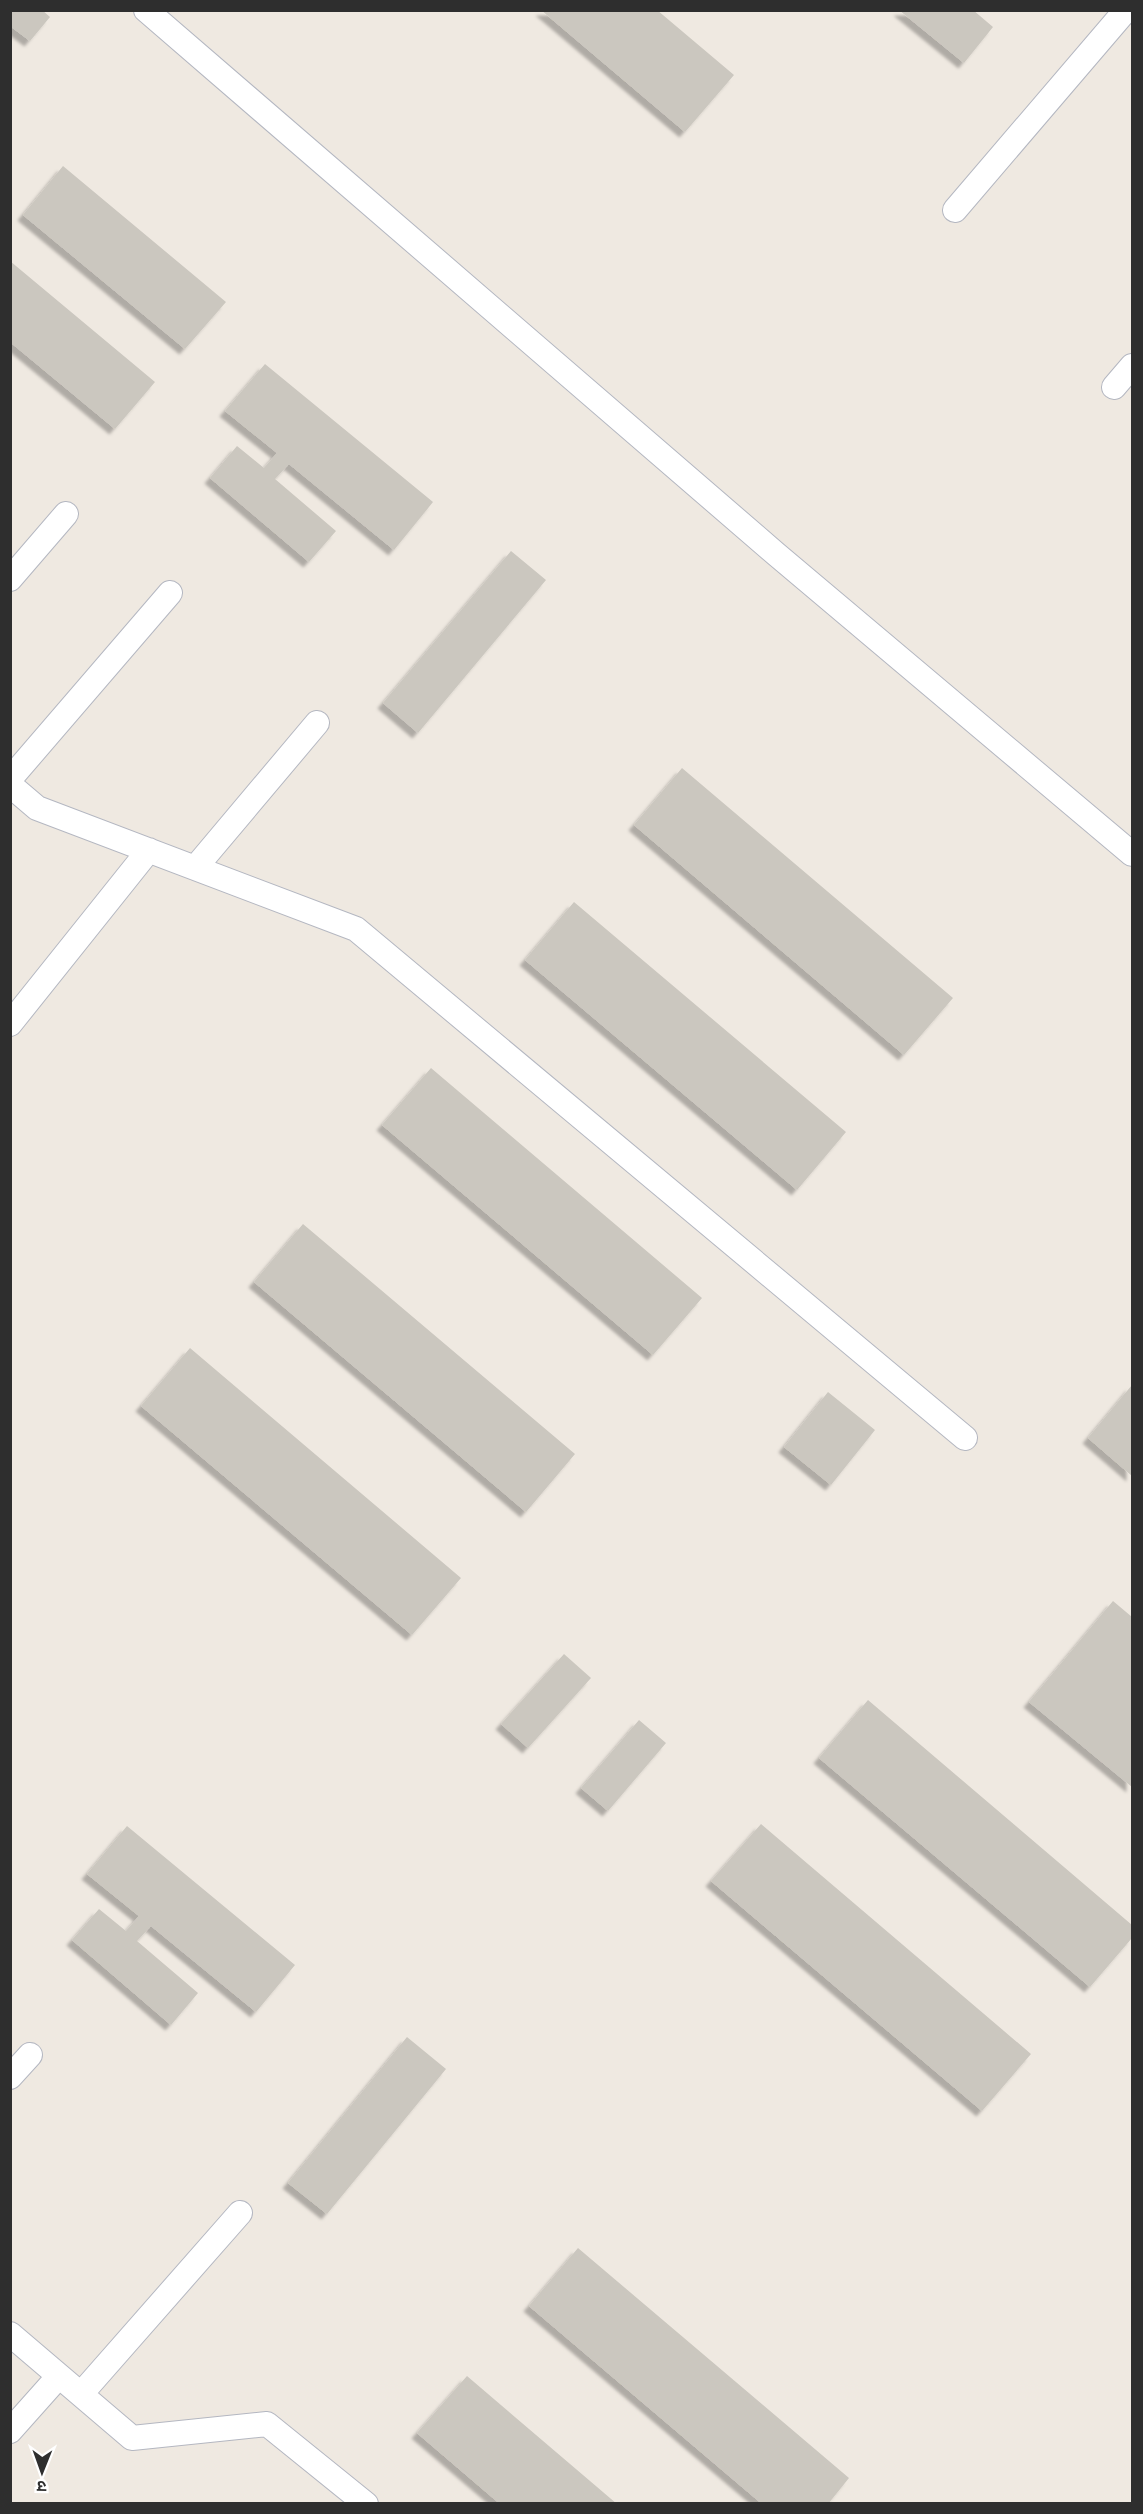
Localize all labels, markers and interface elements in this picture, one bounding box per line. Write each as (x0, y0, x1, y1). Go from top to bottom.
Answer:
north arrow (12, 2442, 72, 2502)
text: उ (36, 2477, 47, 2497)

